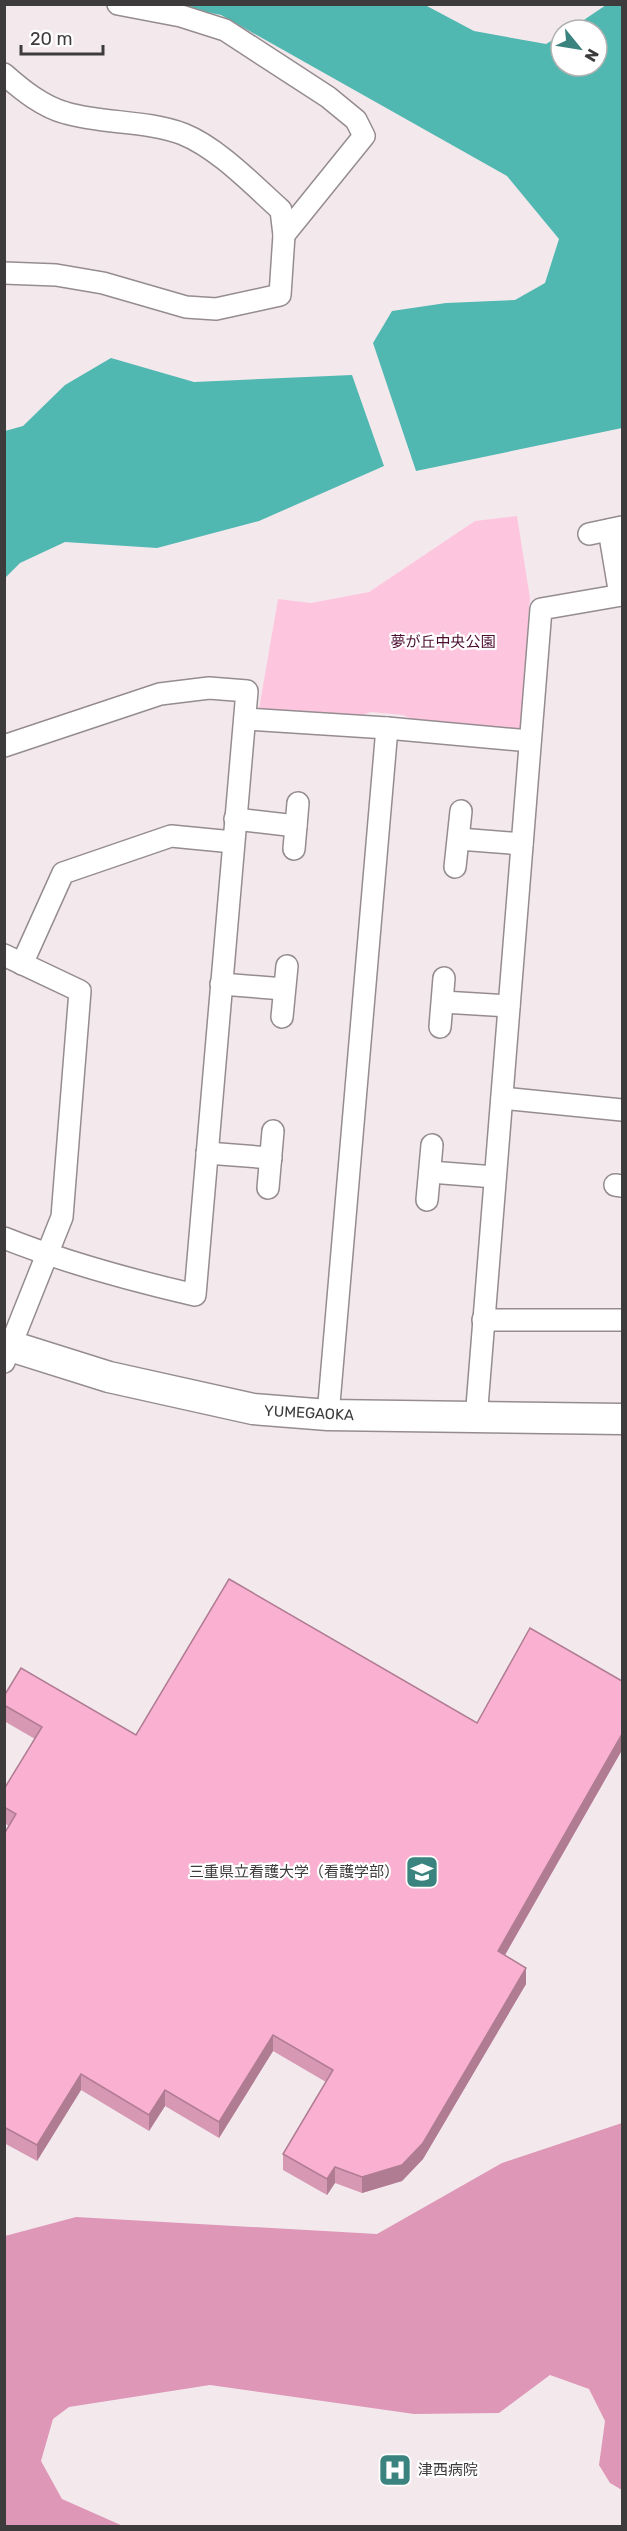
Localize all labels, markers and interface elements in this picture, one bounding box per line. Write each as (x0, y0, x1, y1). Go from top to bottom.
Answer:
scale bar (21, 18, 104, 56)
north arrow (549, 18, 609, 78)
text: 20 m (30, 28, 72, 50)
text: N (580, 46, 603, 65)
park label: 夢が丘中央公園 (390, 633, 496, 651)
street label: YUMEGAOKA (263, 1402, 355, 1424)
school or university icon: 三重県立看護大学（看護学部） (404, 1854, 440, 1890)
place label: 三重県立看護大学（看護学部） (189, 1863, 399, 1881)
hospital icon: 津西病院 (377, 2452, 413, 2488)
place label: 津西病院 (418, 2461, 478, 2479)

